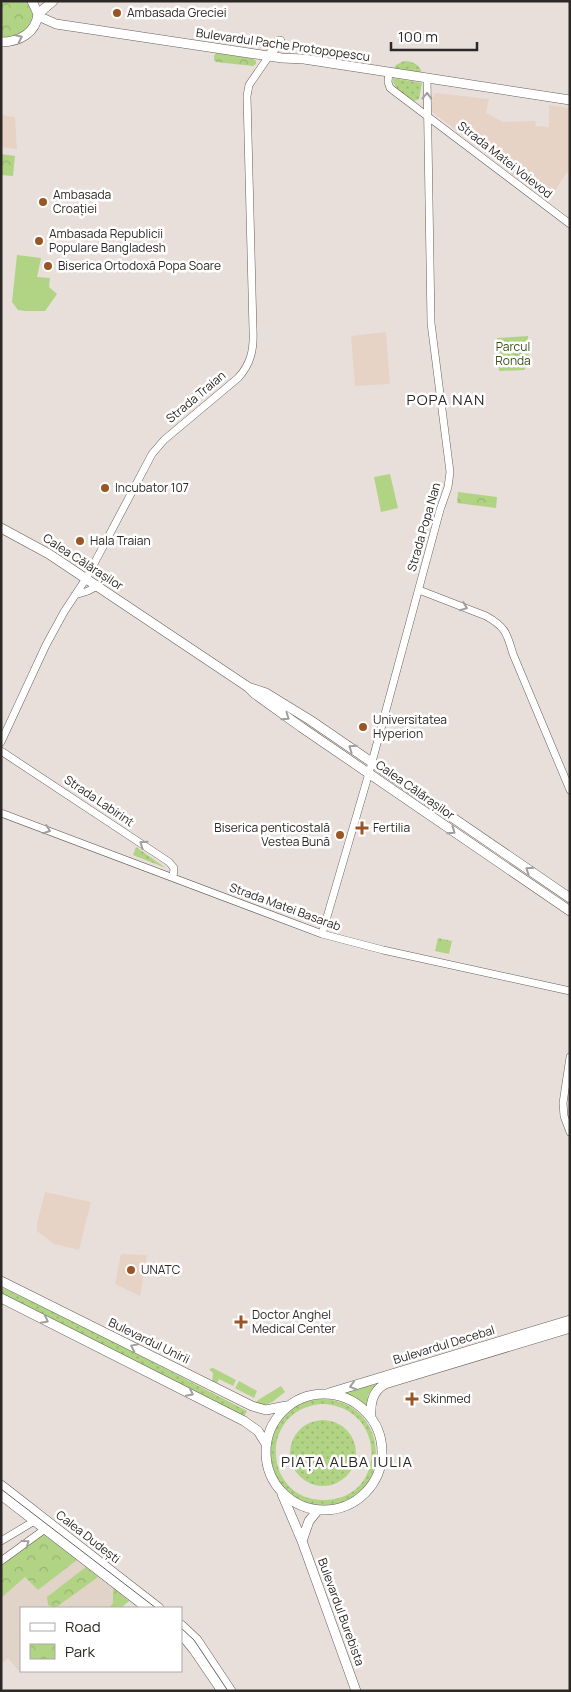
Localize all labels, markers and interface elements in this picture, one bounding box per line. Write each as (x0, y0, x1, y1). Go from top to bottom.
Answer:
place label: Ambasada Greciei (127, 4, 226, 21)
marker: Ambasada Greciei (111, 7, 123, 19)
scale bar (391, 20, 477, 52)
street label: Bulevardul Pache Protopopescu (195, 24, 371, 65)
text: 100 m (398, 26, 438, 47)
one-way arrow (14, 34, 23, 44)
one-way arrow (422, 92, 432, 100)
street label: Strada Matei Voievod (454, 117, 556, 202)
place label: Ambasada Croației (53, 186, 111, 217)
marker: Ambasada Croației (37, 196, 49, 208)
place label: Ambasada Republicii Populare Bangladesh (49, 225, 166, 256)
marker: Ambasada Republicii Populare Bangladesh (33, 235, 45, 247)
place label: Biserica Ortodoxă Popa Soare (58, 257, 221, 274)
marker: Biserica Ortodoxă Popa Soare (42, 260, 54, 272)
park label: Parcul Ronda (495, 338, 531, 369)
street label: Strada Traian (162, 367, 229, 427)
district label: POPA NAN (407, 389, 485, 410)
place label: Incubator 107 (115, 479, 189, 496)
street label: Strada Popa Nan (403, 480, 444, 573)
marker: Incubator 107 (99, 482, 111, 494)
street label: Calea Călărașilor (40, 529, 127, 594)
place label: Hala Traian (90, 532, 151, 549)
marker: Hala Traian (74, 535, 86, 547)
one-way arrow (459, 601, 468, 611)
one-way arrow (280, 711, 290, 720)
place label: Universitatea Hyperion (373, 711, 447, 742)
marker: Universitatea Hyperion (357, 721, 369, 733)
one-way arrow (349, 745, 358, 755)
street label: Calea Călărașilor (372, 756, 459, 824)
street label: Strada Labirint (61, 771, 138, 830)
place label: Biserica penticostală Vestea Bună (214, 819, 330, 850)
place label: Fertilia (373, 819, 410, 836)
marker: Fertilia (355, 821, 369, 835)
one-way arrow (42, 824, 51, 834)
one-way arrow (446, 825, 456, 834)
marker: Biserica penticostală Vestea Bună (334, 829, 346, 841)
one-way arrow (139, 841, 148, 850)
one-way arrow (526, 867, 535, 876)
street label: Strada Matei Basarab (227, 878, 343, 935)
place label: UNATC (141, 1261, 181, 1278)
marker: UNATC (125, 1264, 137, 1276)
place label: Doctor Anghel Medical Center (252, 1306, 337, 1337)
one-way arrow (40, 1314, 49, 1324)
street label: Bulevardul Unirii (106, 1314, 193, 1368)
marker: Doctor Anghel Medical Center (234, 1315, 248, 1329)
street label: Bulevardul Decebal (391, 1321, 497, 1368)
one-way arrow (130, 1343, 139, 1353)
one-way arrow (349, 1380, 358, 1390)
one-way arrow (185, 1387, 194, 1397)
place label: Skinmed (423, 1390, 471, 1407)
marker: Skinmed (405, 1392, 419, 1406)
district label: PIAȚA ALBA IULIA (281, 1451, 413, 1472)
street label: Calea Dudești (53, 1506, 124, 1567)
one-way arrow (20, 1540, 29, 1548)
street label: Bulevardul Burebista (314, 1556, 369, 1668)
legend (20, 1607, 182, 1672)
text: Road (65, 1616, 101, 1637)
text: Park (65, 1641, 95, 1662)

